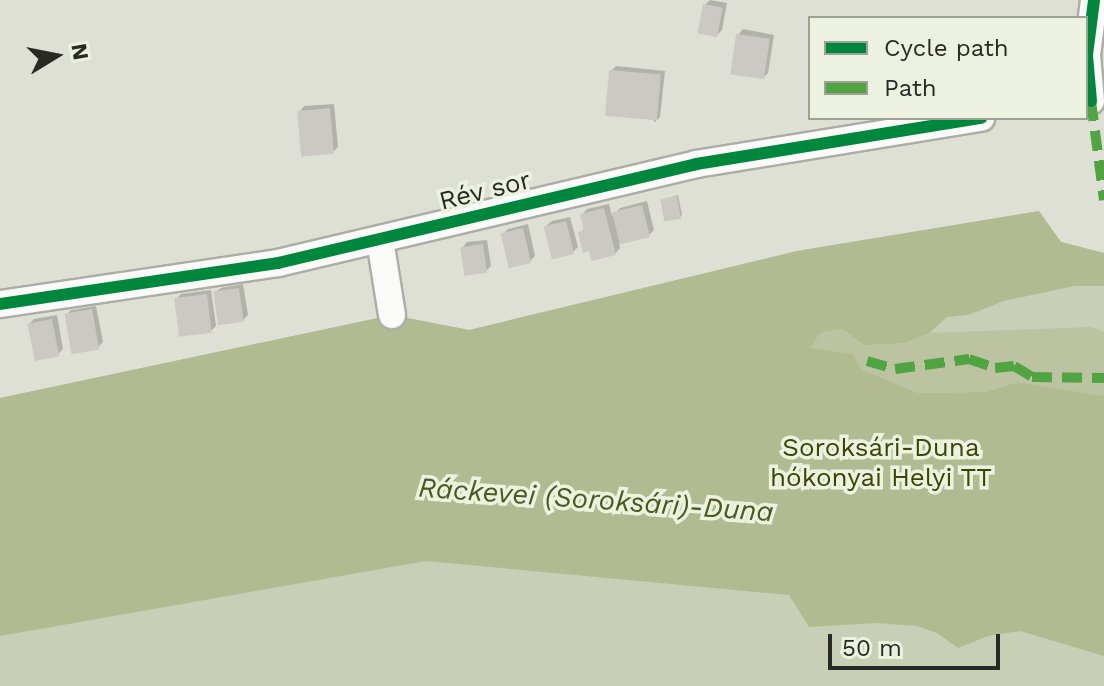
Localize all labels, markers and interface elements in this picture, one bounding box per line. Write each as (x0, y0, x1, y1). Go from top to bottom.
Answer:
north arrow (16, 16, 96, 96)
legend (808, 16, 1088, 120)
text: Cycle path (884, 34, 1009, 62)
text: N (66, 42, 94, 62)
text: Path (884, 74, 937, 102)
street label: Rév sor (436, 165, 534, 217)
park label: Soroksári-Duna hókonyai Helyi TT (770, 432, 992, 494)
water label: Ráckevei (Soroksári)-Duna (417, 471, 775, 529)
scale bar (832, 618, 1004, 668)
text: 50 m (842, 634, 902, 662)

